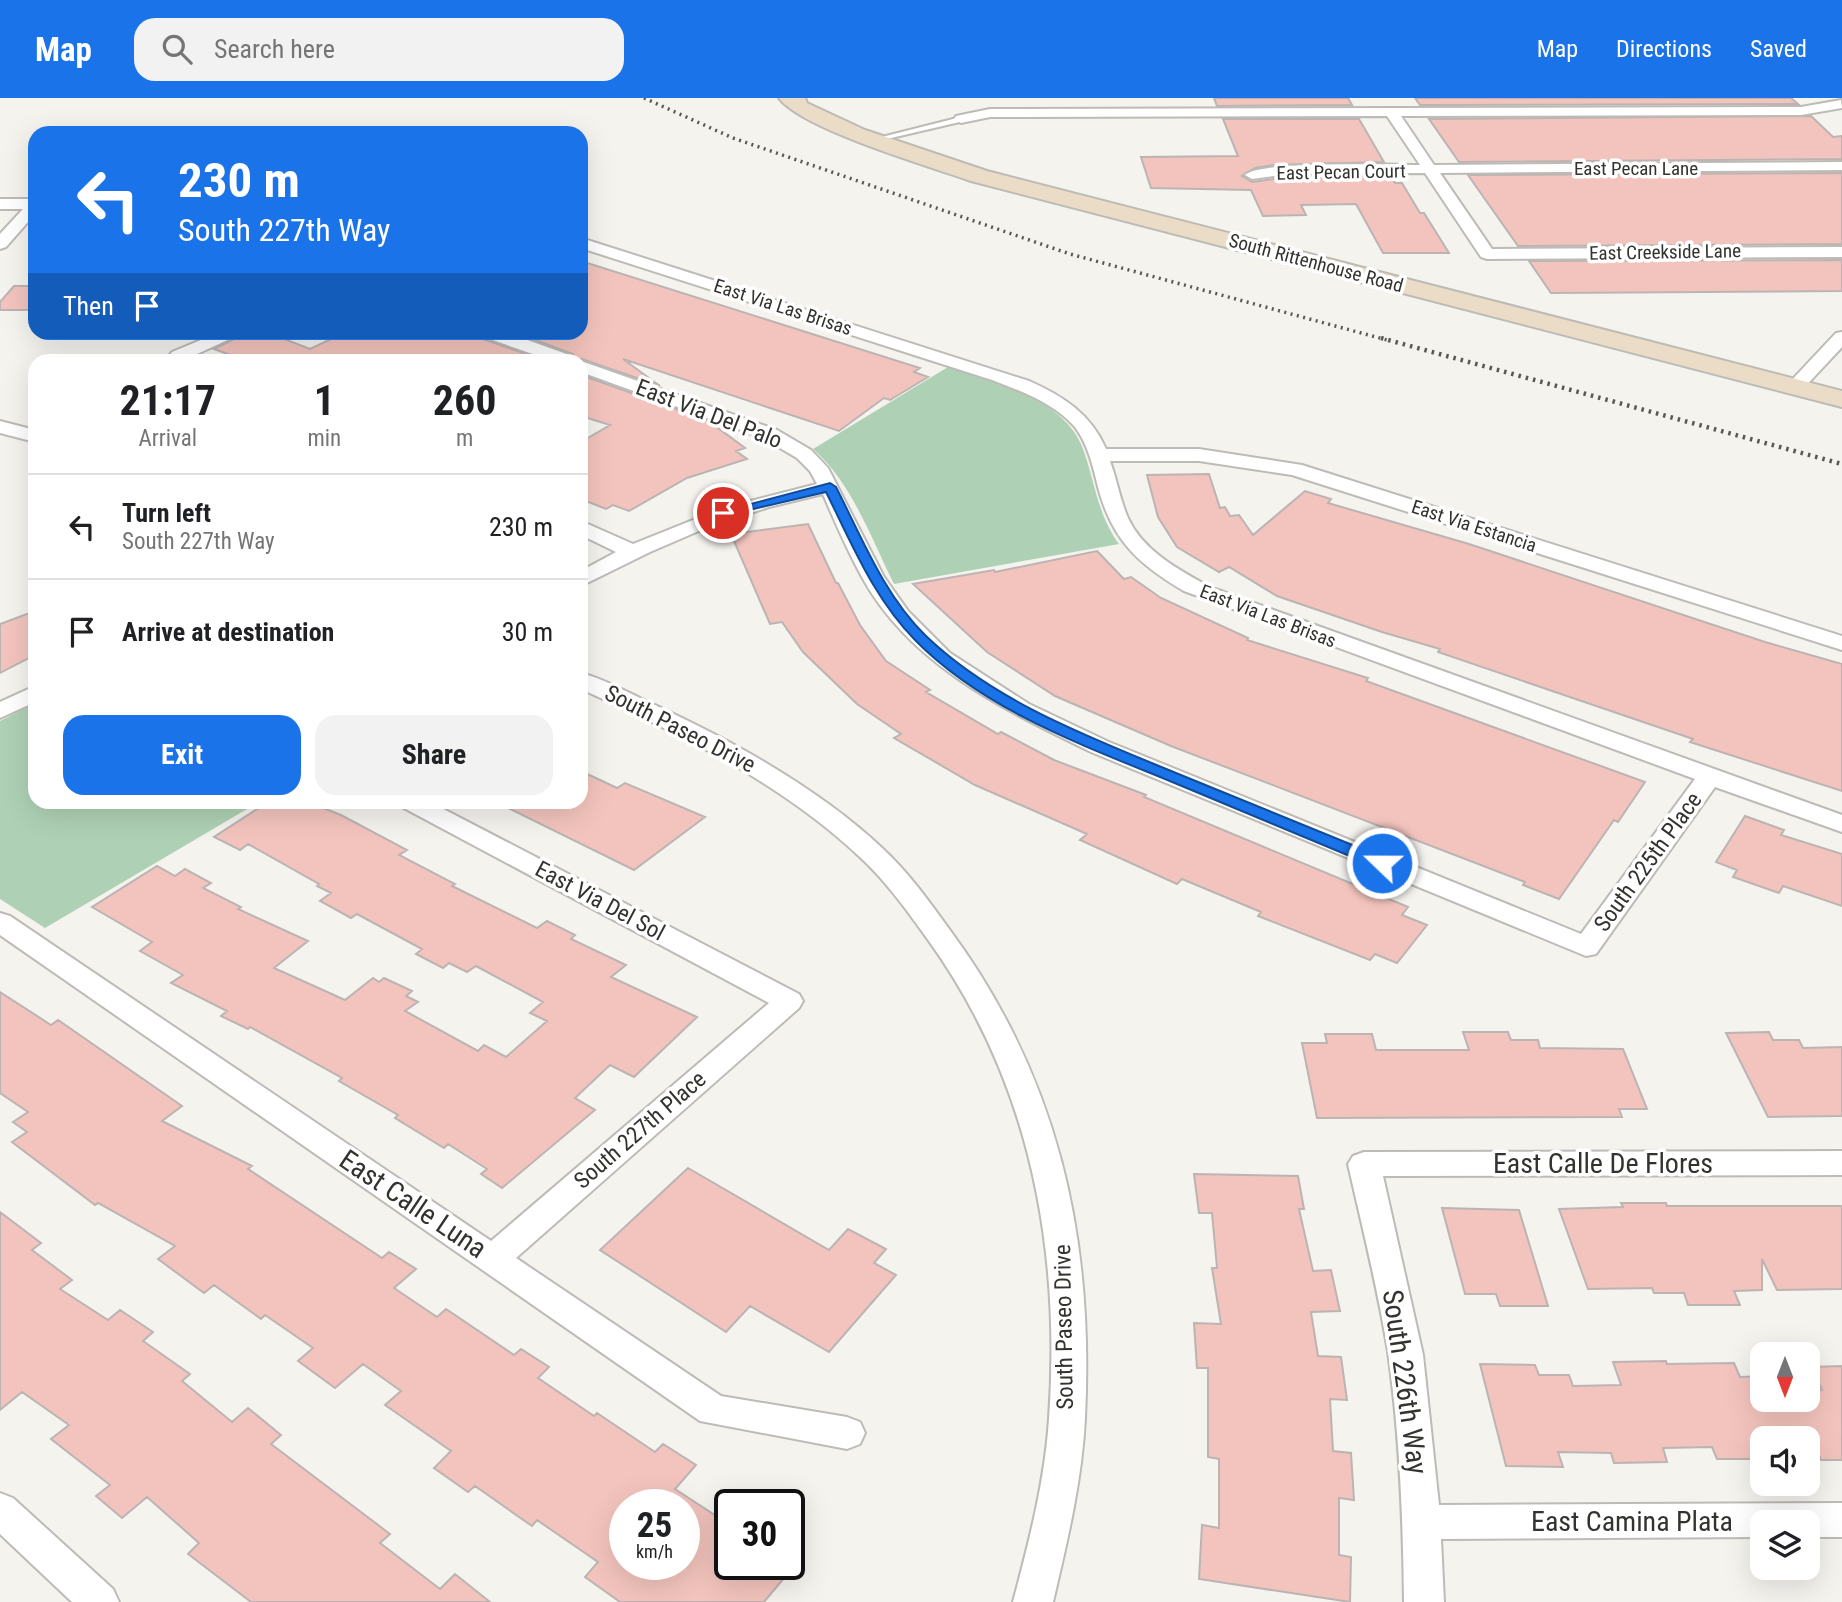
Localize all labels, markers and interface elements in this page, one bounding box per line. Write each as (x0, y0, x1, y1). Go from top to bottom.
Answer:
search box (134, 18, 624, 81)
text: Map (35, 30, 92, 69)
icon: search (158, 30, 196, 68)
text: Search here (214, 34, 335, 64)
text: Map (1537, 35, 1578, 63)
text: Directions (1616, 35, 1712, 63)
text: Saved (1750, 35, 1807, 63)
text: 230 m (178, 152, 300, 209)
icon: left (63, 154, 154, 245)
street label: East Pecan Lane (1574, 157, 1698, 180)
street label: East Pecan Court (1276, 159, 1406, 185)
text: South 227th Way (178, 211, 390, 249)
street label: South Rittenhouse Road (1226, 229, 1406, 297)
street label: East Creekside Lane (1589, 239, 1741, 265)
street label: East Via Las Brisas (711, 274, 855, 340)
icon: arrive (128, 287, 166, 325)
text: Then (63, 291, 114, 321)
street label: East Via Del Palo (632, 374, 786, 454)
text: 21:17 (120, 376, 216, 425)
text: 1 (314, 376, 335, 425)
text: 260 (433, 376, 496, 425)
text: Arrival (138, 425, 197, 452)
text: min (307, 425, 341, 452)
text: m (456, 425, 473, 452)
pin (693, 483, 753, 543)
icon: arrive (704, 494, 742, 532)
street label: East Via Estancia (1409, 495, 1539, 557)
text: Turn left (122, 498, 211, 528)
icon: left (63, 508, 101, 546)
text: 230 m (489, 512, 553, 542)
text: South 227th Way (122, 528, 275, 555)
street label: East Via Las Brisas (1197, 580, 1339, 652)
icon: arrive (63, 613, 101, 651)
text: Arrive at destination (122, 617, 334, 647)
text: 30 m (502, 617, 553, 647)
street label: South Paseo Drive (600, 679, 760, 779)
button: Exit (63, 715, 301, 795)
button: Share (315, 715, 553, 795)
street label: South 225th Place (1588, 787, 1708, 937)
position arrow (1345, 826, 1419, 900)
street label: East Via Del Sol (531, 856, 669, 946)
street label: South 227th Place (569, 1066, 711, 1194)
street label: East Calle Luna (333, 1143, 493, 1265)
street label: East Calle De Flores (1493, 1147, 1713, 1180)
street label: South Paseo Drive (1049, 1244, 1079, 1410)
street label: South 226th Way (1376, 1288, 1434, 1477)
north arrow (1750, 1342, 1820, 1412)
map controls (1750, 1342, 1820, 1580)
button: sound (1750, 1426, 1820, 1496)
speed limit sign: 30 (714, 1489, 805, 1580)
text: 25 (637, 1505, 672, 1546)
street label: East Camina Plata (1531, 1505, 1733, 1538)
button: layers (1750, 1510, 1820, 1580)
text: km/h (636, 1541, 673, 1562)

